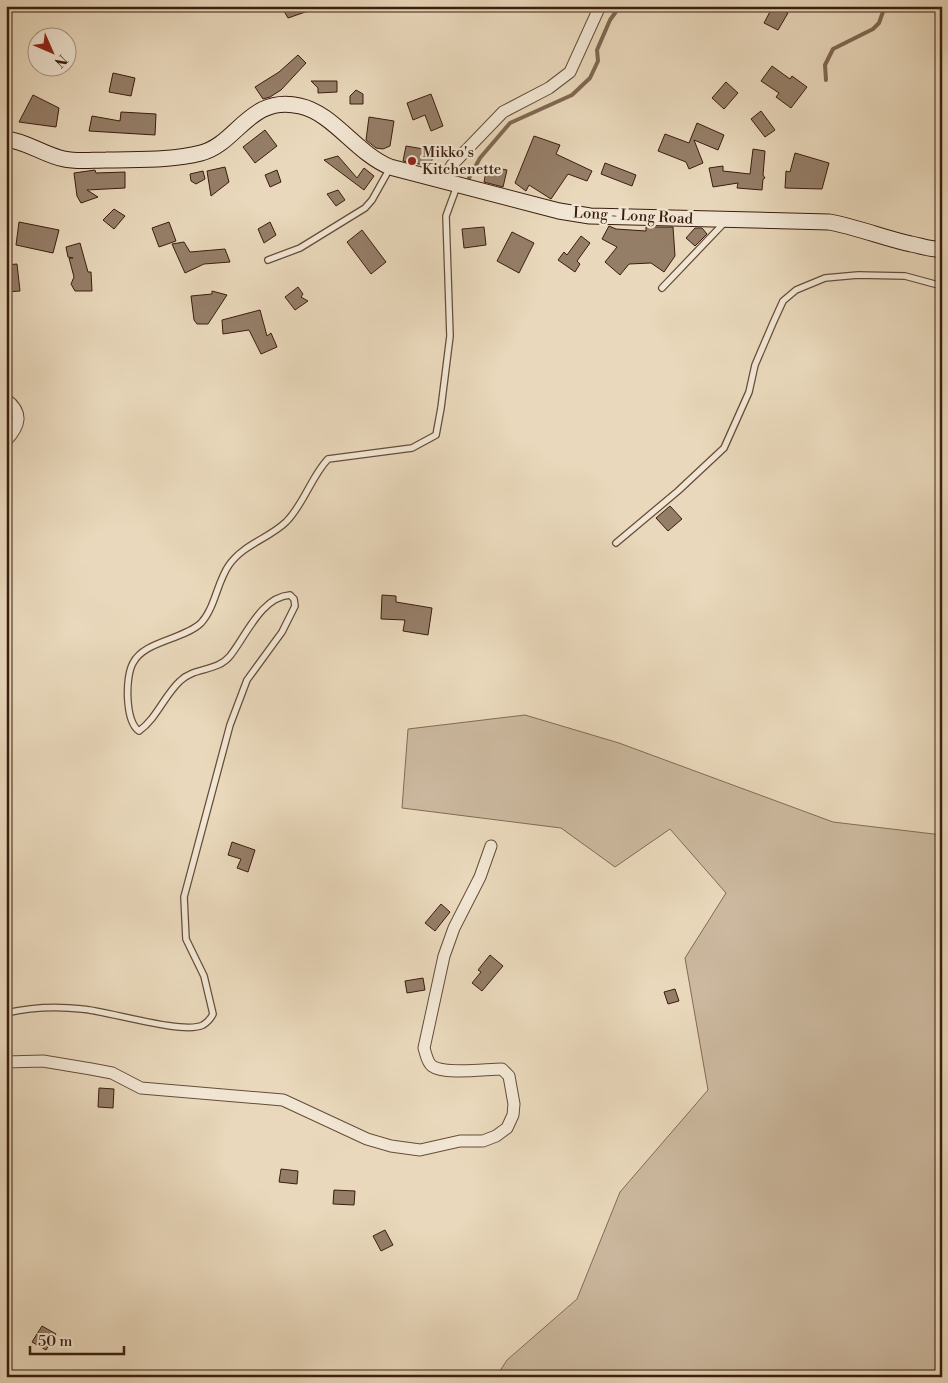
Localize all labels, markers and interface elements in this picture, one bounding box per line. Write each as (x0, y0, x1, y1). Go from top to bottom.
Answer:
north arrow (28, 28, 78, 78)
text: N (50, 50, 71, 71)
place label: Mikko's Kitchenette (422, 143, 501, 179)
marker: Mikko's Kitchenette (406, 155, 418, 167)
street label: Long - Long Road (573, 203, 694, 229)
scale bar (30, 1323, 124, 1355)
text: 50 m (38, 1332, 72, 1351)

